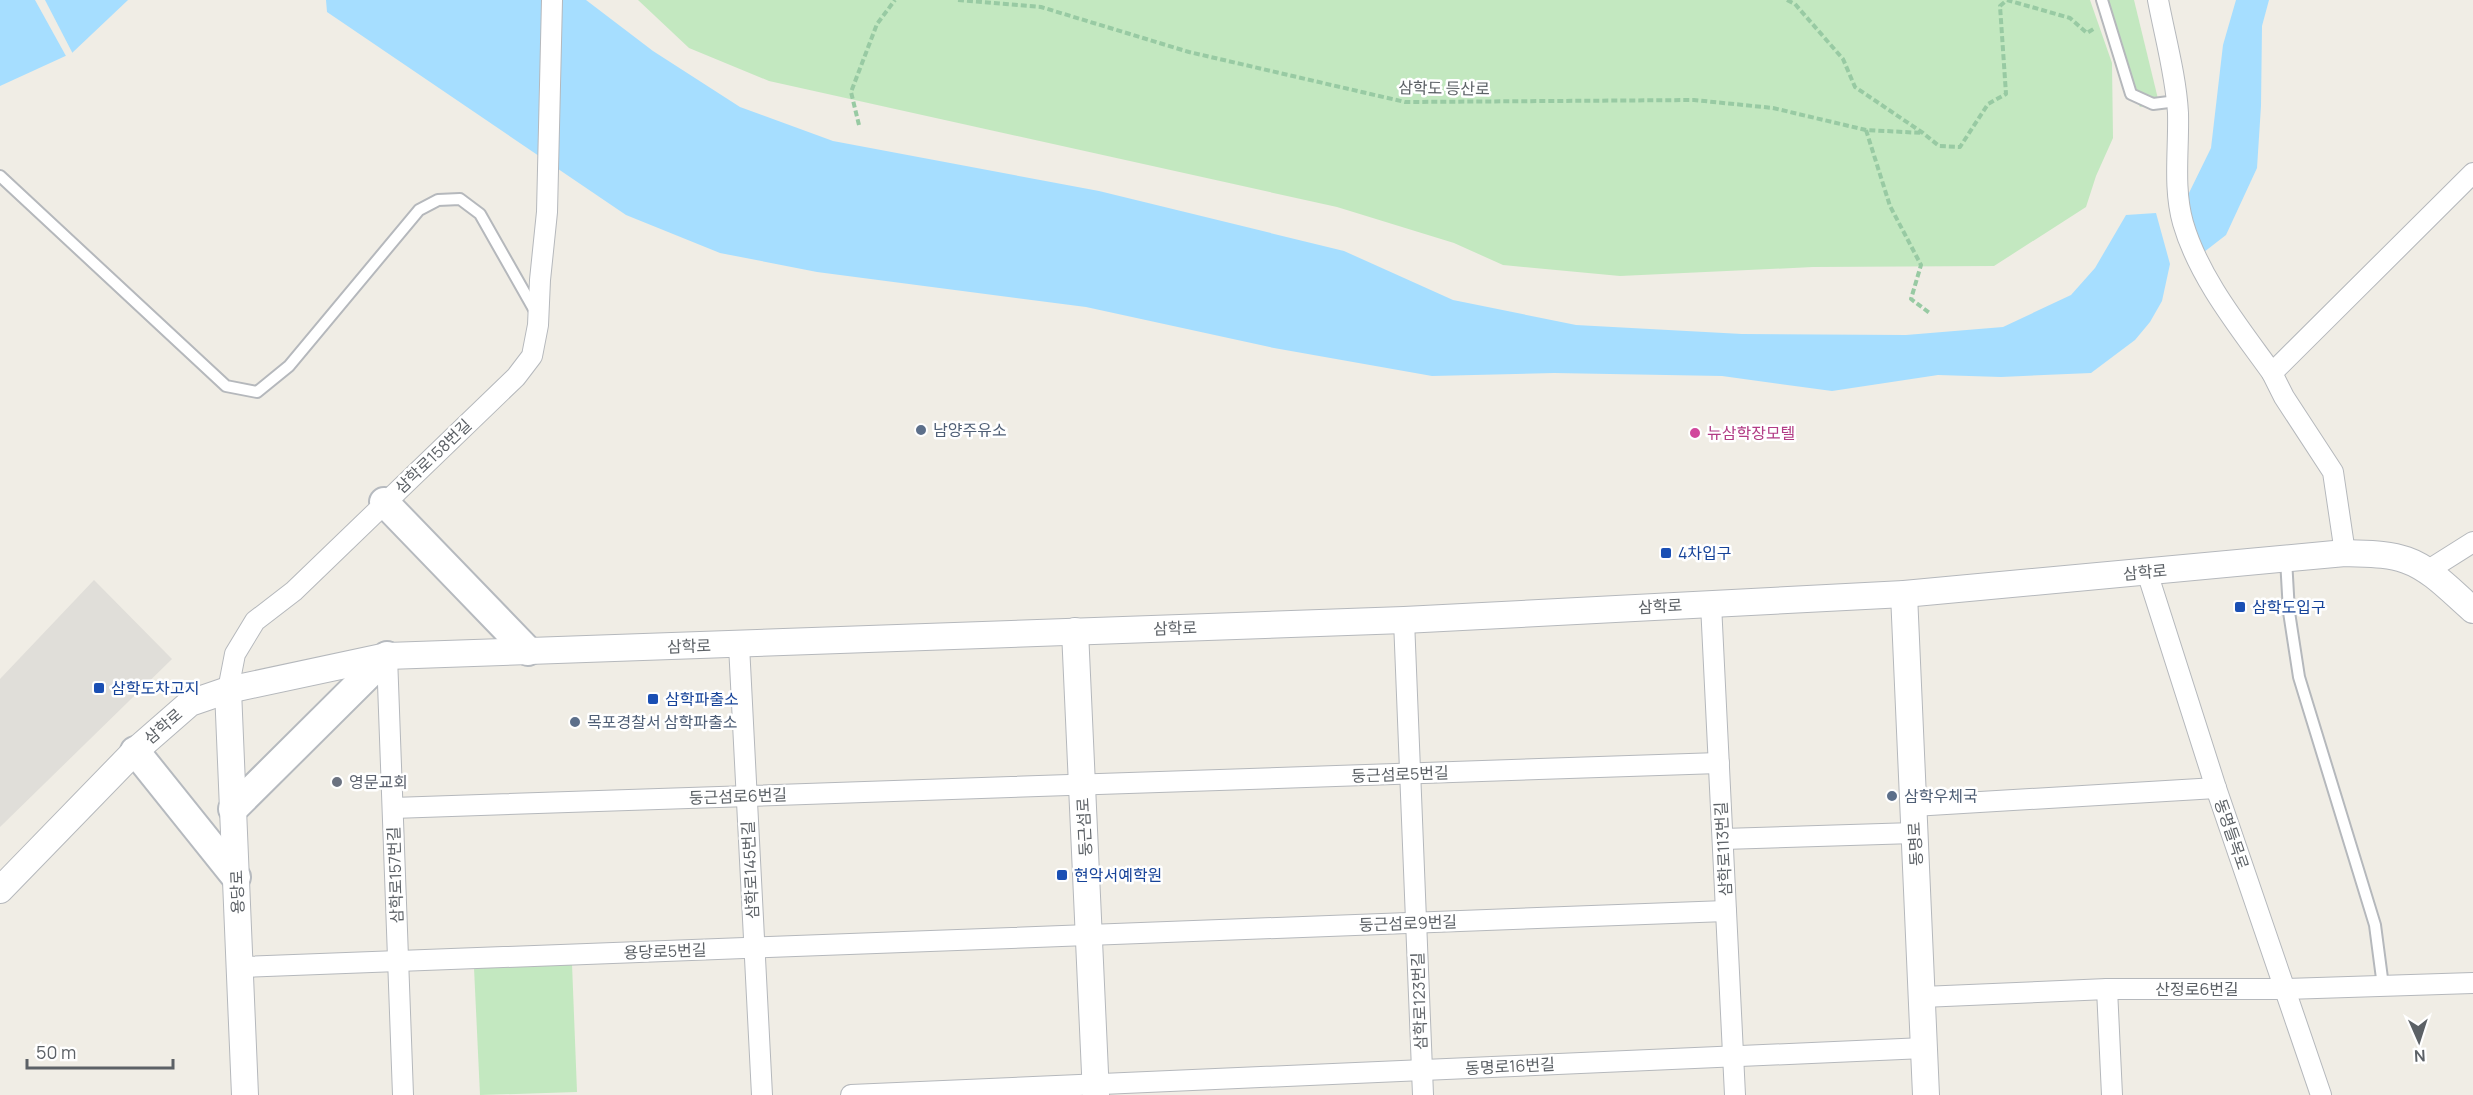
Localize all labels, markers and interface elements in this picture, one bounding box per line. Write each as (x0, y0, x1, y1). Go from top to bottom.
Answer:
street label: 삼학도 등산로 (1398, 76, 1490, 100)
street label: 삼학로158번길 (390, 414, 476, 498)
place label: 남양주유소 (933, 419, 1007, 441)
place label: 뉴삼학장모텔 (1707, 422, 1795, 444)
marker: 남양주유소 (914, 423, 928, 437)
marker: 뉴삼학장모텔 (1688, 426, 1702, 440)
place label: 4차입구 (1678, 542, 1732, 564)
marker: 4차입구 (1659, 546, 1673, 560)
street label: 삼학로 (2122, 559, 2168, 585)
street label: 삼학로 (1637, 594, 1683, 618)
place label: 삼학도입구 (2252, 596, 2326, 618)
marker: 삼학도입구 (2233, 600, 2247, 614)
street label: 삼학로 (1153, 616, 1198, 640)
street label: 삼학로 (667, 634, 712, 658)
place label: 삼학도차고지 (111, 677, 199, 699)
marker: 삼학도차고지 (92, 681, 106, 695)
place label: 삼학파출소 (665, 688, 739, 710)
marker: 삼학파출소 (646, 692, 660, 706)
street label: 삼학로 (139, 703, 187, 749)
place label: 목포경찰서 삼학파출소 (587, 711, 737, 733)
marker: 목포경찰서 삼학파출소 (568, 715, 582, 729)
street label: 둥근섬로5번길 (1351, 761, 1449, 787)
place label: 영문교회 (349, 771, 408, 793)
marker: 영문교회 (330, 775, 344, 789)
street label: 둥근섬로6번길 (689, 783, 787, 809)
place label: 삼학우체국 (1904, 785, 1978, 807)
marker: 삼학우체국 (1885, 789, 1899, 803)
street label: 동명들목로 (2210, 796, 2254, 873)
street label: 둥근섬로 (1071, 797, 1097, 857)
street label: 삼학로113번길 (1710, 801, 1736, 897)
street label: 삼학로145번길 (736, 820, 764, 920)
street label: 동명로 (1903, 821, 1927, 867)
street label: 삼학로157번길 (382, 826, 408, 924)
place label: 현악서예학원 (1074, 864, 1162, 886)
marker: 현악서예학원 (1055, 868, 1069, 882)
street label: 용당로 (225, 869, 249, 914)
street label: 둥근섬로9번길 (1359, 910, 1457, 936)
street label: 용당로5번길 (623, 939, 707, 963)
street label: 삼학로123번길 (1406, 952, 1432, 1050)
street label: 산정로6번길 (2155, 978, 2239, 1000)
north arrow (2389, 1011, 2449, 1071)
scale bar (27, 1032, 172, 1070)
text: 50 m (36, 1040, 76, 1064)
text: N (2413, 1045, 2426, 1067)
street label: 동명로16번길 (1465, 1053, 1555, 1079)

